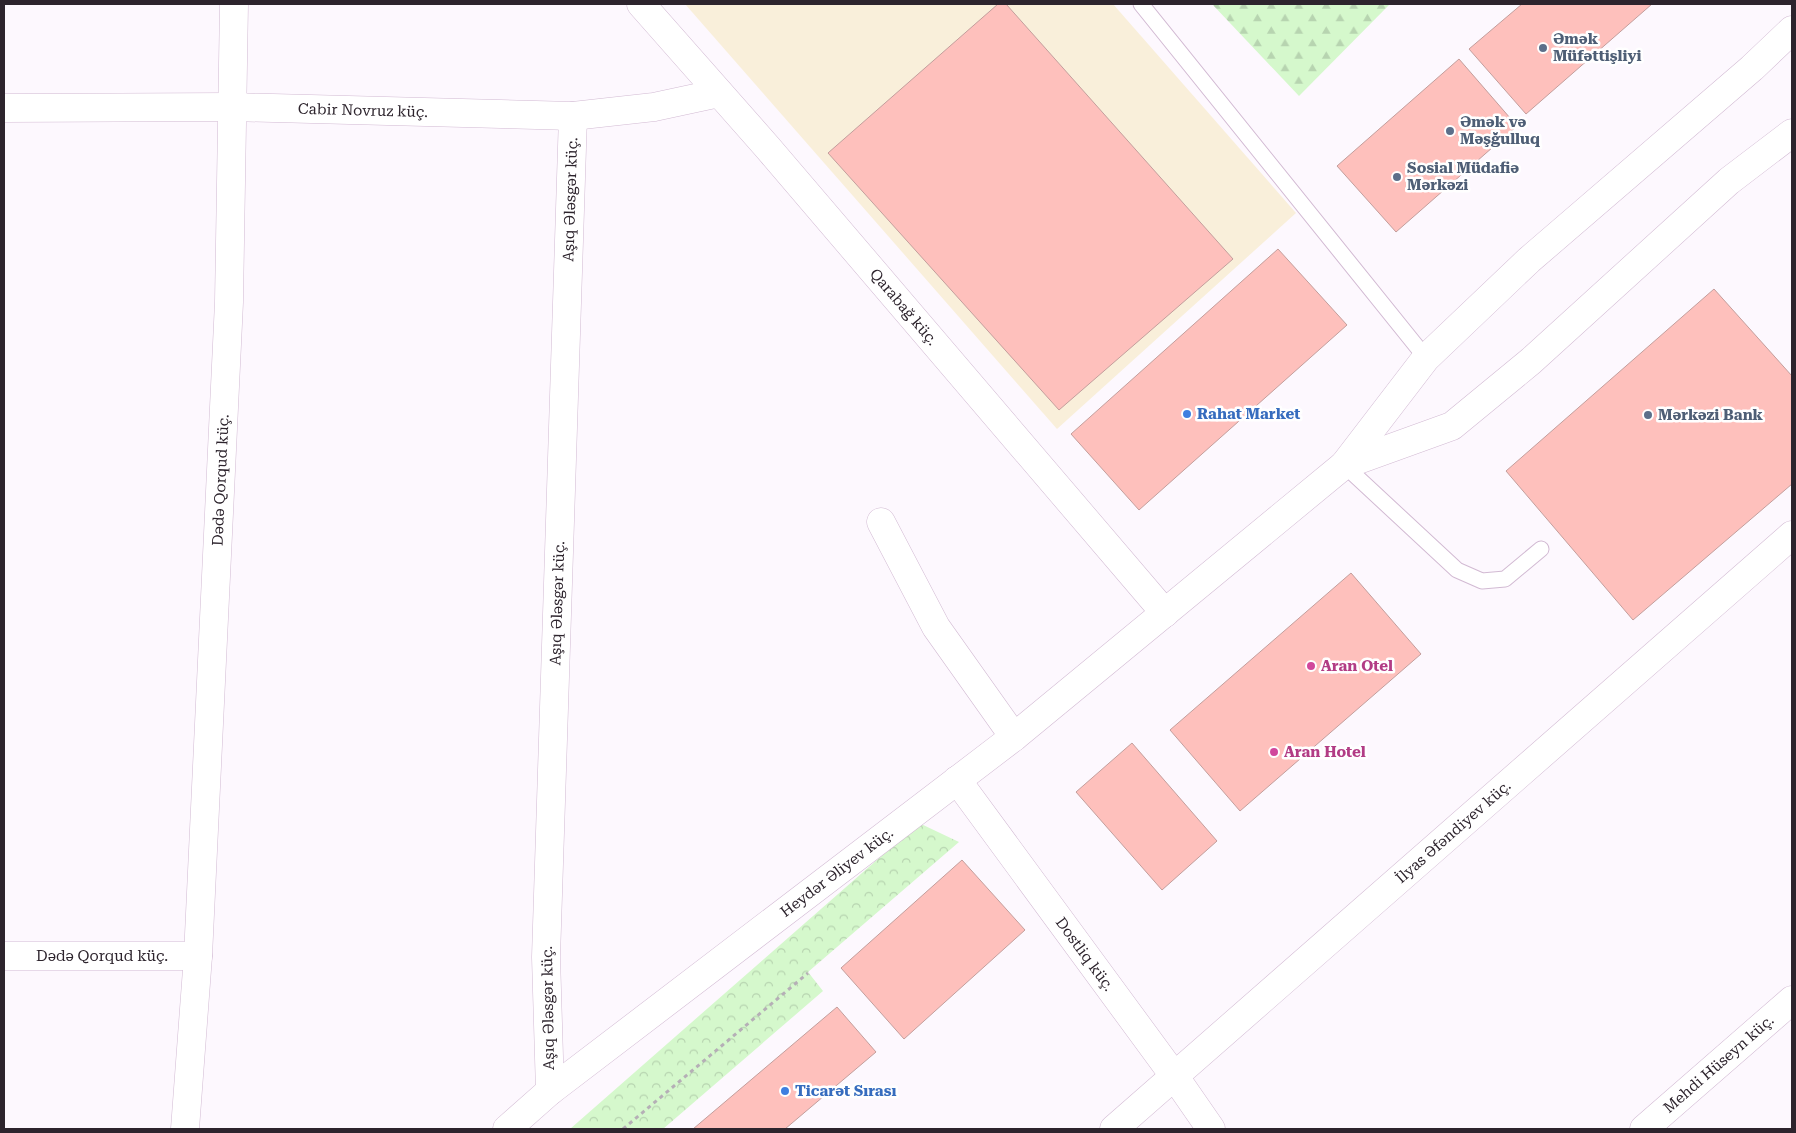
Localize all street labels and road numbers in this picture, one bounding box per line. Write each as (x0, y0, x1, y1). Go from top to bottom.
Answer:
street label: Cabir Novruz küç. (298, 100, 428, 121)
street label: Aşıq Ələsgər küç. (559, 137, 581, 262)
street label: Qarabağ küç. (866, 265, 941, 349)
street label: Dədə Qorqud küç. (208, 414, 233, 546)
street label: Aşıq Ələsgər küç. (546, 541, 568, 666)
street label: İlyas Əfəndiyev küç. (1392, 777, 1514, 887)
street label: Heydər Əliyev küç. (777, 823, 897, 921)
street label: Dostliq küç. (1052, 914, 1118, 995)
street label: Aşıq Ələsgər küç. (538, 946, 558, 1070)
street label: Dədə Qorqud küç. (36, 947, 168, 965)
street label: Mehdi Hüseyn küç. (1660, 1011, 1777, 1117)

